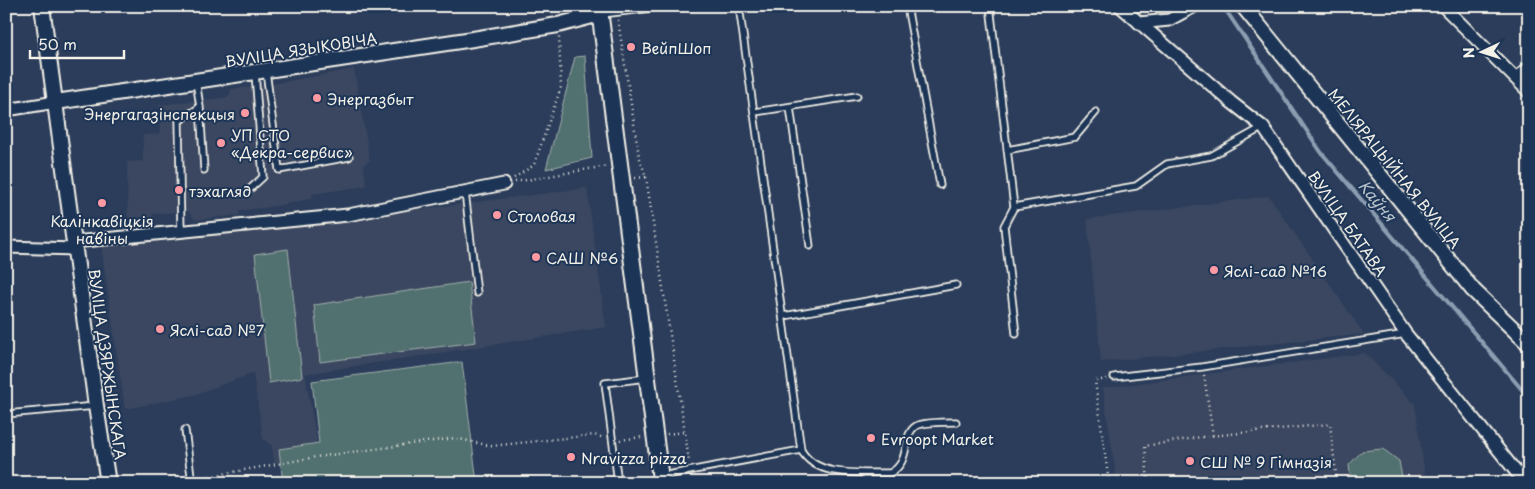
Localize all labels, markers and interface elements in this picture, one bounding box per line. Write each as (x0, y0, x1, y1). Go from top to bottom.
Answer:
street label: ВУЛІЦА ЯЗЫКОВІЧА (224, 26, 379, 72)
scale bar (30, 28, 124, 60)
north arrow (1458, 28, 1508, 78)
text: 50 m (38, 32, 77, 55)
place label: ВейпШоп (641, 36, 711, 59)
marker: ВейпШоп (625, 41, 637, 53)
text: N (1458, 47, 1479, 59)
street label: МЕЛІЯРАЦЫЙНАЯ ВУЛІЦА (1323, 83, 1467, 253)
place label: Энергазбыт (327, 87, 414, 110)
marker: Энергазбыт (311, 92, 323, 104)
place label: Энергагазінспекцыя (84, 102, 235, 125)
marker: Энергагазінспекцыя (239, 107, 251, 119)
place label: УП СТО «Декра-сервис» (231, 123, 353, 163)
marker: УП СТО «Декра-сервис» (215, 137, 227, 149)
street label: ВУЛІЦА БАТАВА (1303, 165, 1393, 281)
water label: Каўня (1353, 174, 1403, 227)
place label: тэхагляд (189, 179, 251, 202)
marker: тэхагляд (173, 184, 185, 196)
marker: Калінкавіцкія навіны (96, 197, 108, 209)
place label: Столовая (507, 204, 576, 227)
place label: Калінкавіцкія навіны (50, 209, 154, 249)
marker: Столовая (491, 209, 503, 221)
place label: САШ №6 (546, 246, 618, 269)
marker: САШ №6 (530, 251, 542, 263)
place label: Яслі-сад №16 (1224, 259, 1327, 282)
marker: Яслі-сад №16 (1208, 264, 1220, 276)
street label: ВУЛІЦА ДЗЯРЖЫНСКАГА (83, 267, 133, 461)
place label: Яслі-сад №7 (170, 318, 265, 341)
marker: Яслі-сад №7 (154, 323, 166, 335)
place label: Evroopt Market (881, 427, 994, 450)
marker: Evroopt Market (865, 432, 877, 444)
place label: Nravizza pizza (581, 446, 687, 469)
place label: СШ № 9 Гімназія (1200, 450, 1332, 473)
marker: Nravizza pizza (565, 451, 577, 463)
marker: СШ № 9 Гімназія (1184, 455, 1196, 467)

